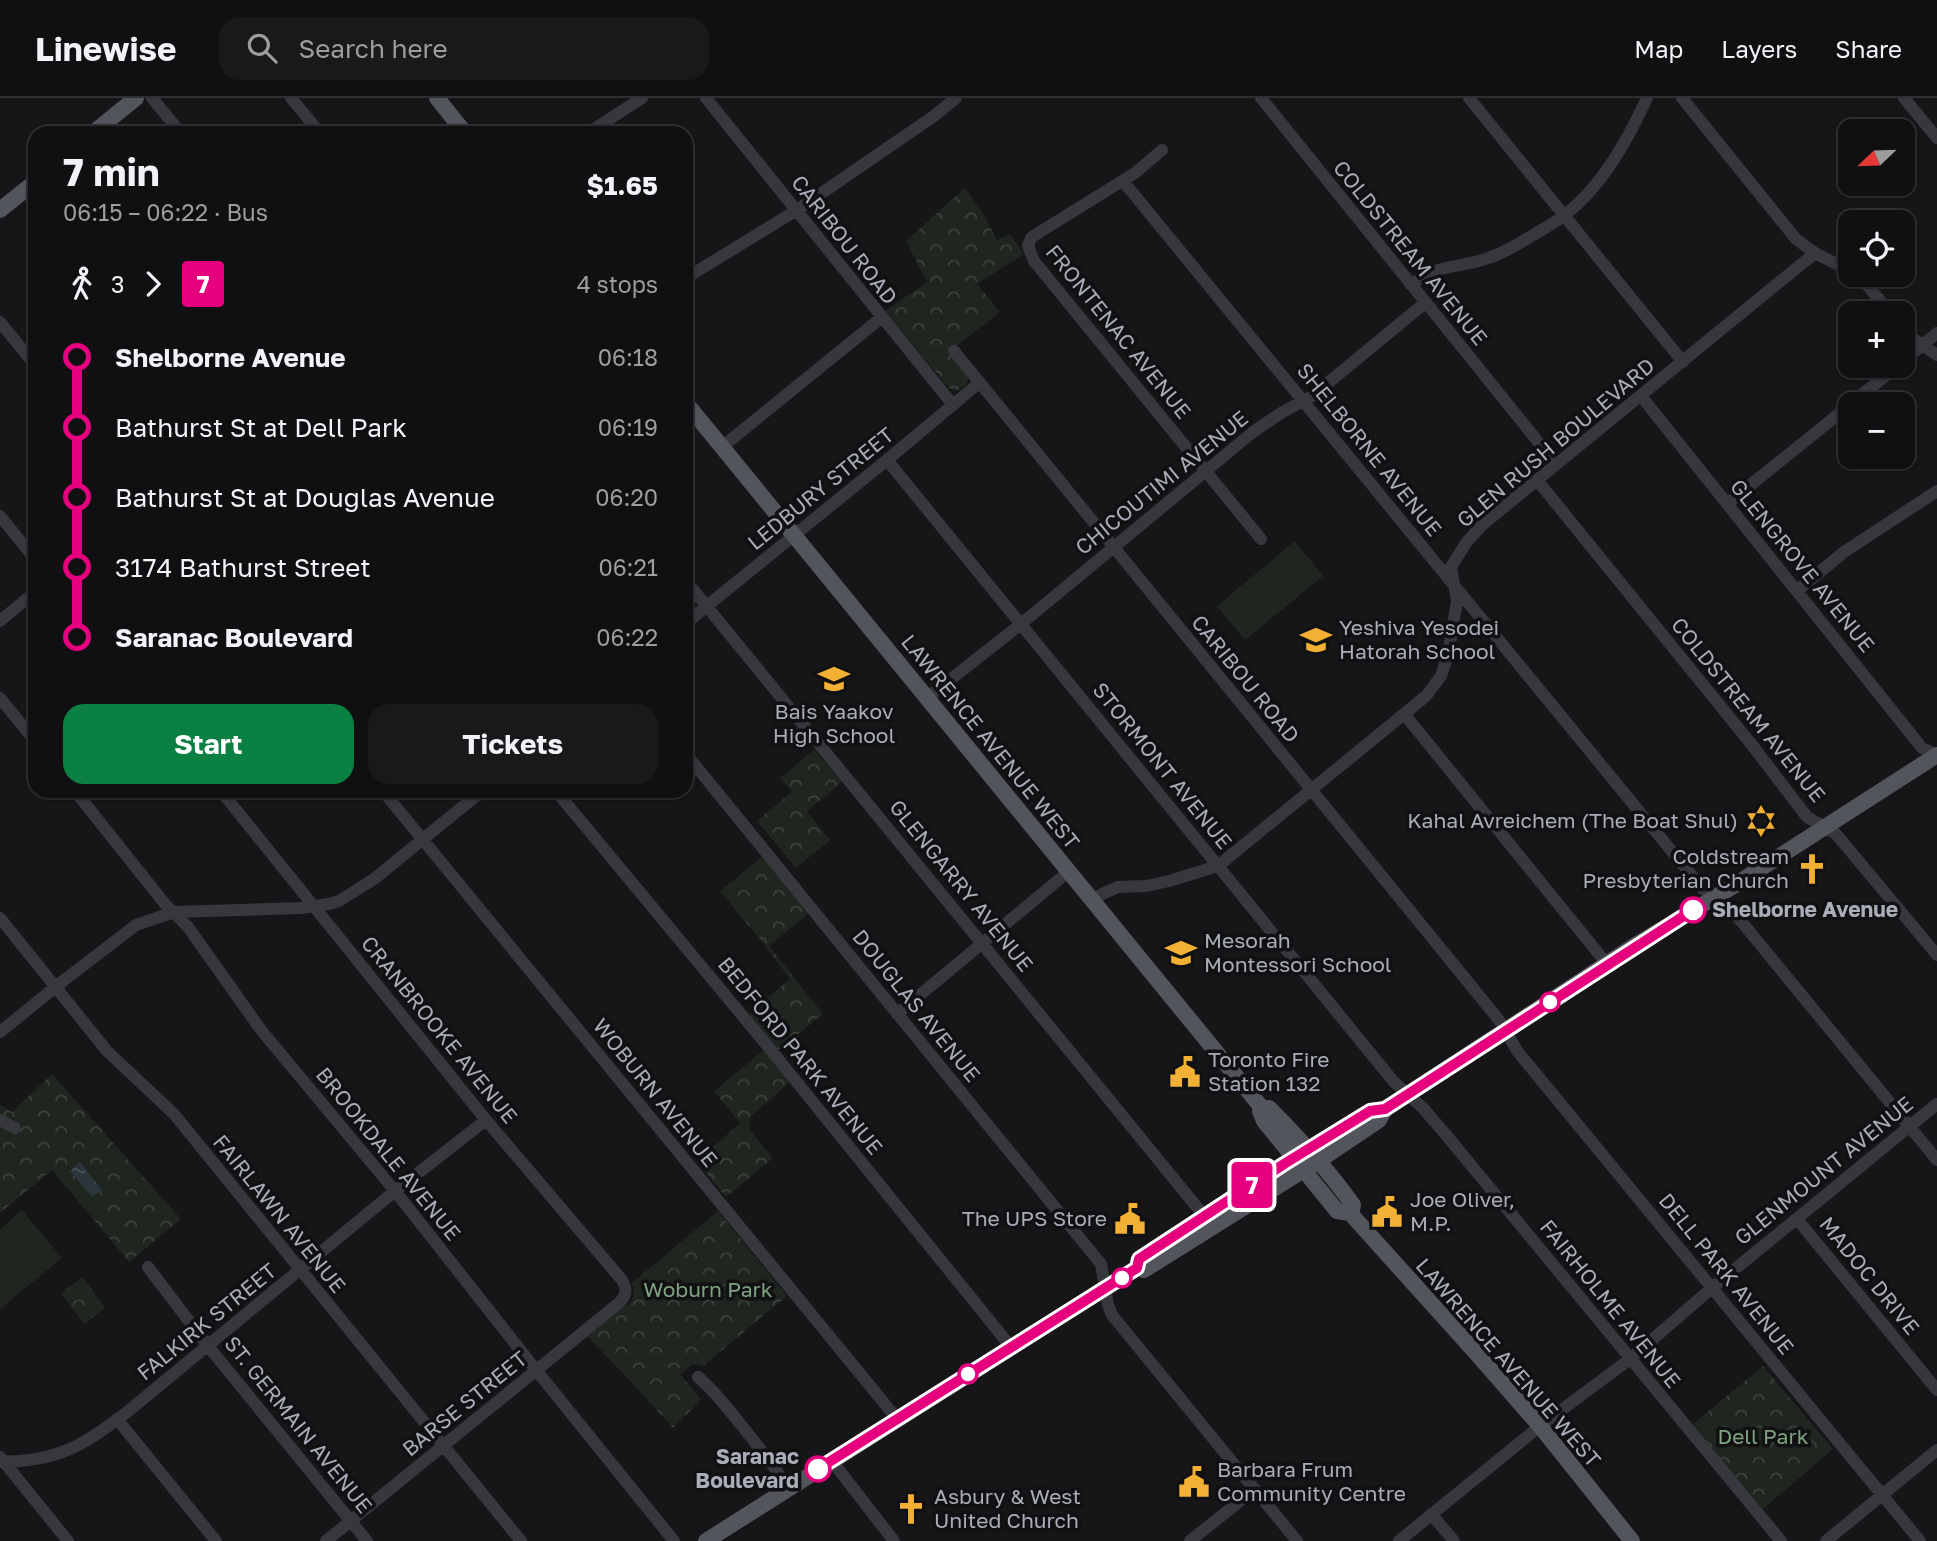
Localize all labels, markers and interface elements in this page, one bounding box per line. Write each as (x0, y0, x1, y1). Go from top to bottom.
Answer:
search box (219, 17, 709, 80)
text: Linewise (35, 29, 177, 68)
icon: search (243, 29, 281, 67)
text: Search here (299, 33, 448, 64)
text: Map (1634, 34, 1683, 63)
text: Layers (1721, 34, 1797, 63)
text: Share (1835, 34, 1902, 63)
north arrow (1838, 119, 1914, 196)
map controls (1838, 119, 1915, 469)
text: 7 min (63, 149, 160, 194)
street label: COLDSTREAM AVENUE (1328, 155, 1493, 350)
street label: CARIBOU ROAD (786, 169, 903, 309)
text: $1.65 (586, 170, 658, 201)
text: 06:15 – 06:22 · Bus (63, 198, 268, 226)
button: locate (1838, 210, 1915, 287)
street label: FRONTENAC AVENUE (1041, 239, 1197, 424)
icon: walk (63, 265, 101, 303)
icon: forward (134, 265, 172, 303)
text: 7 (196, 269, 210, 298)
text: 3 (111, 270, 124, 298)
text: 4 stops (577, 270, 658, 298)
button: + (1838, 301, 1915, 378)
text: Shelborne Avenue (115, 342, 346, 373)
text: 06:18 (598, 343, 658, 371)
street label: GLEN RUSH BOULEVARD (1451, 352, 1659, 533)
street label: SHELBORNE AVENUE (1292, 358, 1448, 541)
button: − (1838, 392, 1915, 469)
street label: CHICOUTIMI AVENUE (1070, 405, 1253, 560)
text: Bathurst St at Dell Park (115, 412, 407, 443)
text: 06:19 (598, 413, 658, 441)
street label: LEDBURY STREET (742, 421, 899, 555)
street label: GLENGROVE AVENUE (1725, 474, 1881, 657)
text: Bathurst St at Douglas Avenue (115, 482, 495, 513)
text: 06:20 (595, 483, 658, 511)
text: 3174 Bathurst Street (115, 552, 371, 583)
text: 06:21 (598, 553, 658, 581)
street label: CARIBOU ROAD (1186, 609, 1305, 748)
street label: COLDSTREAM AVENUE (1666, 612, 1831, 807)
place label: Yeshiva Yesodei Hatorah School (1339, 614, 1499, 664)
text: Saranac Boulevard (115, 622, 353, 653)
text: 06:22 (596, 623, 658, 651)
school or university icon: Yeshiva Yesodei Hatorah School (1299, 623, 1333, 657)
street label: LAWRENCE AVENUE WEST (896, 629, 1085, 854)
school or university icon: Bais Yaakov High School (817, 662, 851, 696)
street label: STORMONT AVENUE (1088, 677, 1238, 854)
place label: Bais Yaakov High School (773, 698, 895, 748)
button: Start (63, 704, 354, 784)
button: Tickets (368, 704, 658, 784)
street label: GLENGARRY AVENUE (884, 794, 1039, 977)
synagogue icon: Kahal Avreichem (The Boat Shul) (1744, 804, 1778, 838)
place label: Kahal Avreichem (The Boat Shul) (1407, 807, 1738, 833)
place label: Coldstream Presbyterian Church (1582, 843, 1789, 893)
church icon: Coldstream Presbyterian Church (1795, 852, 1829, 886)
place label: Shelborne Avenue (1712, 896, 1898, 922)
marker: Shelborne Avenue (1680, 897, 1706, 923)
street label: DOUGLAS AVENUE (847, 924, 986, 1087)
place label: Mesorah Montessori School (1204, 927, 1392, 977)
street label: CRANBROOKE AVENUE (356, 930, 523, 1128)
school or university icon: Mesorah Montessori School (1164, 936, 1198, 970)
street label: BEDFORD PARK AVENUE (713, 951, 889, 1160)
unlabelled marker (1540, 992, 1560, 1012)
street label: WOBURN AVENUE (588, 1013, 724, 1172)
place label: Toronto Fire Station 132 (1208, 1046, 1330, 1096)
public building icon: Toronto Fire Station 132 (1168, 1055, 1202, 1089)
street label: BROOKDALE AVENUE (311, 1061, 467, 1245)
street label: GLENMOUNT AVENUE (1729, 1090, 1918, 1250)
street label: FAIRLAWN AVENUE (208, 1129, 352, 1298)
line badge: 7 (1229, 1162, 1275, 1208)
text: 7 (1245, 1170, 1259, 1199)
place label: Joe Oliver, M.P. (1410, 1186, 1515, 1236)
street label: DELL PARK AVENUE (1654, 1187, 1800, 1359)
public building icon: Joe Oliver, M.P. (1370, 1195, 1404, 1229)
public building icon: The UPS Store (1113, 1202, 1147, 1236)
place label: The UPS Store (962, 1205, 1107, 1231)
street label: MADOC DRIVE (1814, 1211, 1925, 1340)
street label: FAIRHOLME AVENUE (1535, 1214, 1687, 1393)
street label: LAWRENCE AVENUE WEST (1411, 1252, 1607, 1472)
street label: FALKIRK STREET (131, 1257, 281, 1385)
unlabelled marker (1112, 1268, 1132, 1288)
park label: Woburn Park (643, 1276, 773, 1302)
street label: ST. GERMAIN AVENUE (219, 1331, 378, 1518)
street label: BARSE STREET (397, 1345, 532, 1461)
unlabelled marker (958, 1364, 978, 1384)
park label: Dell Park (1717, 1423, 1809, 1449)
place label: Saranac Boulevard (695, 1443, 799, 1493)
marker: Saranac Boulevard (805, 1456, 831, 1482)
place label: Barbara Frum Community Centre (1217, 1456, 1406, 1506)
public building icon: Barbara Frum Community Centre (1177, 1465, 1211, 1499)
place label: Asbury & West United Church (934, 1483, 1081, 1533)
church icon: Asbury & West United Church (894, 1492, 928, 1526)

